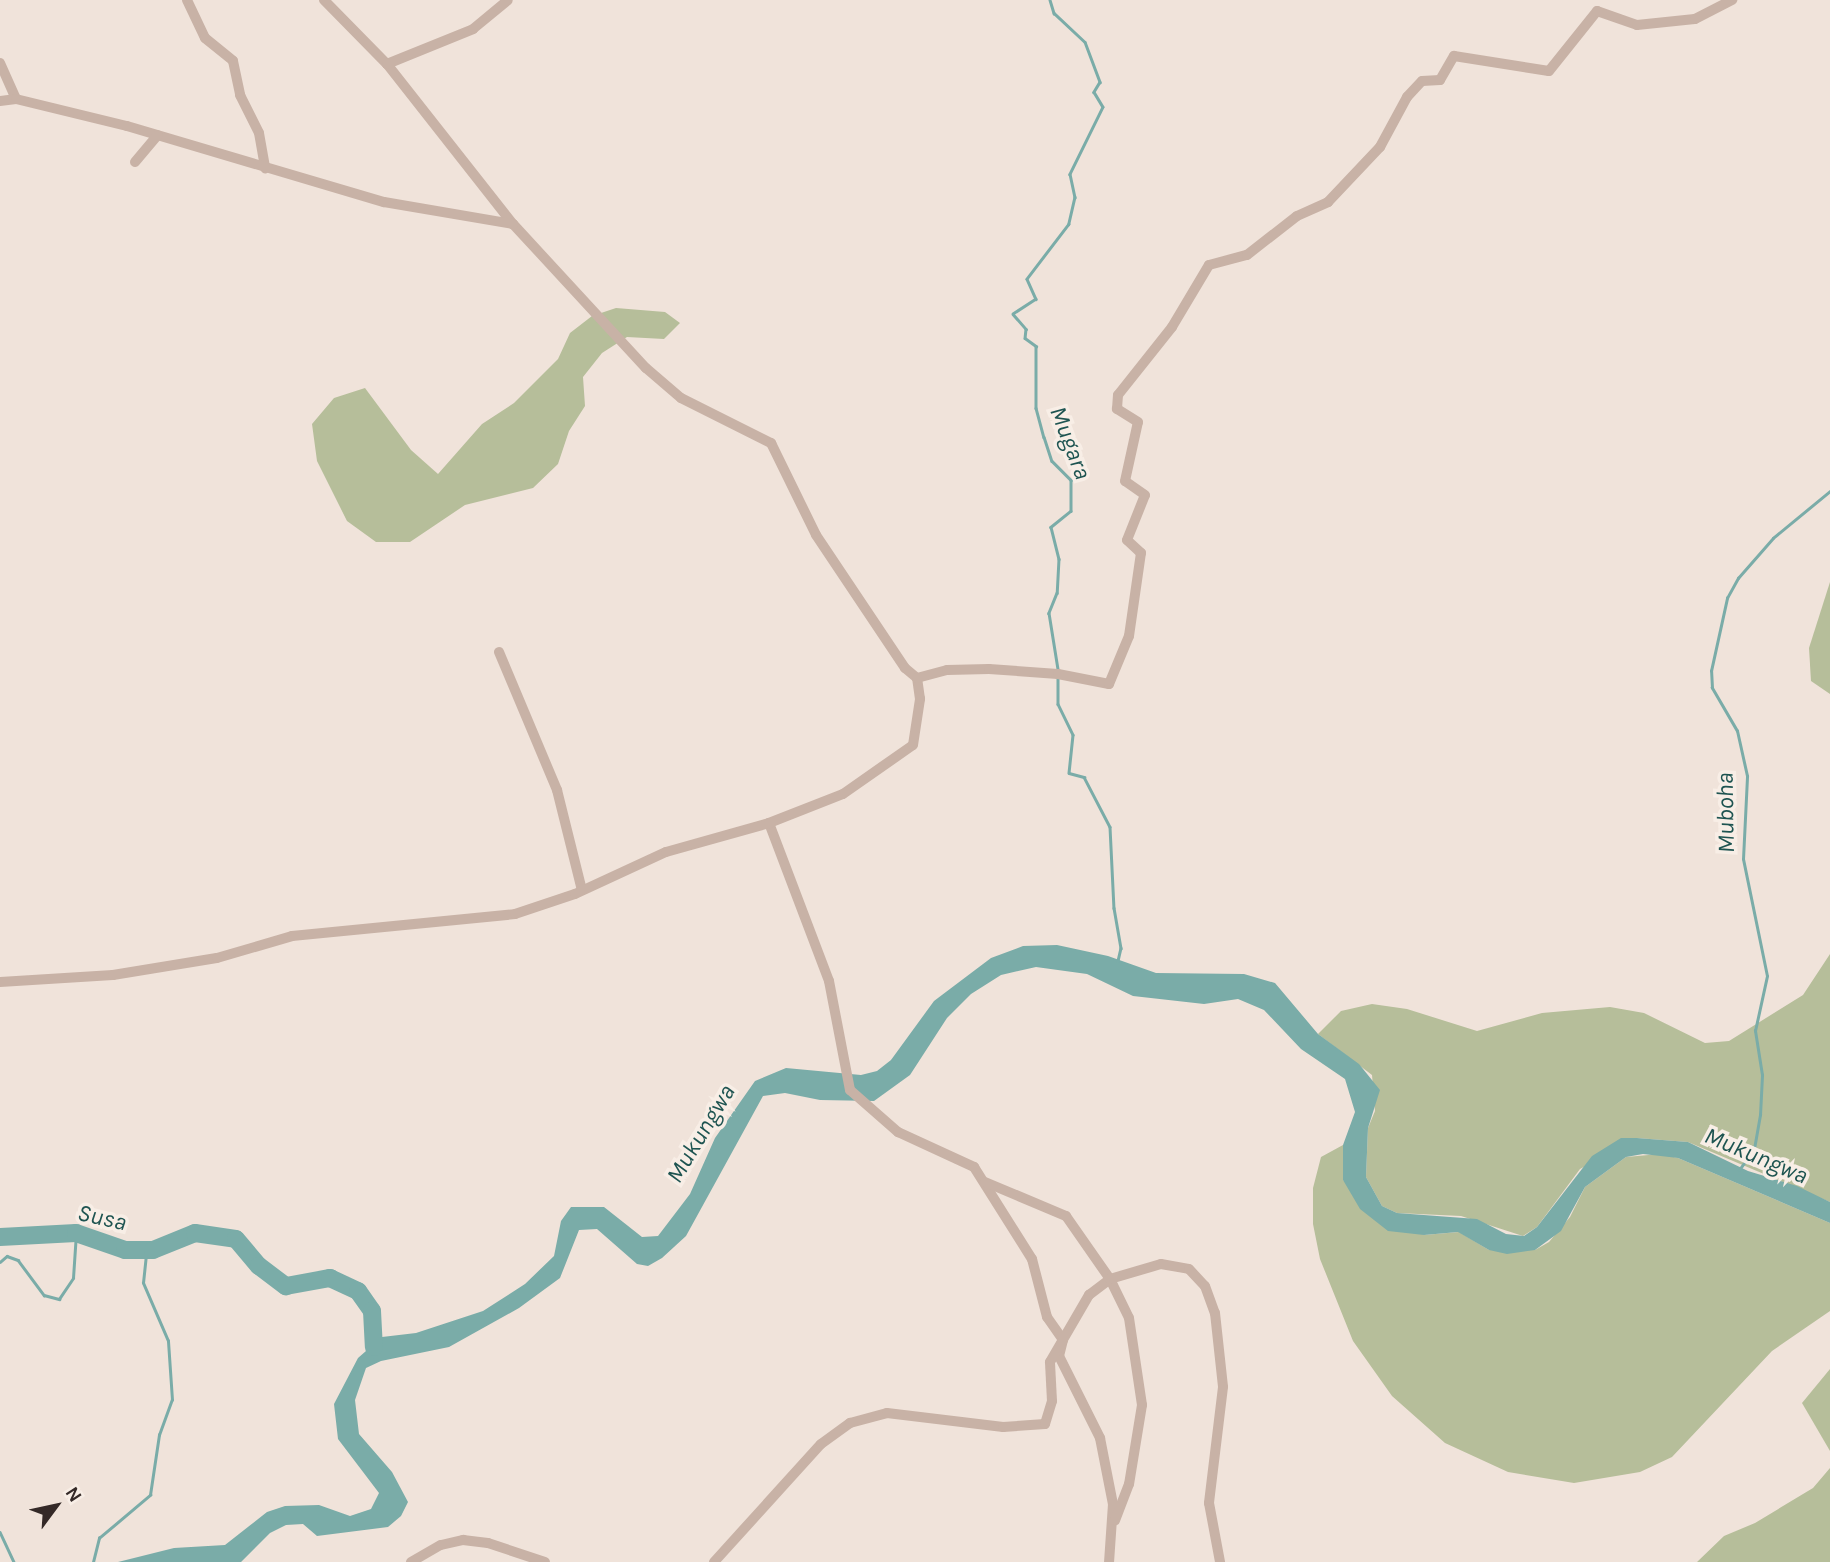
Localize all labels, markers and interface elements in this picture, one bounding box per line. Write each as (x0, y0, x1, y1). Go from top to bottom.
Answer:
water label: Mugara (1043, 402, 1097, 484)
water label: Muboha (1711, 772, 1741, 854)
water label: Mukungwa (660, 1080, 742, 1188)
water label: Mukungwa (1700, 1121, 1812, 1191)
water label: Susa (75, 1198, 129, 1238)
north arrow (21, 1471, 91, 1541)
text: N (61, 1483, 87, 1506)

